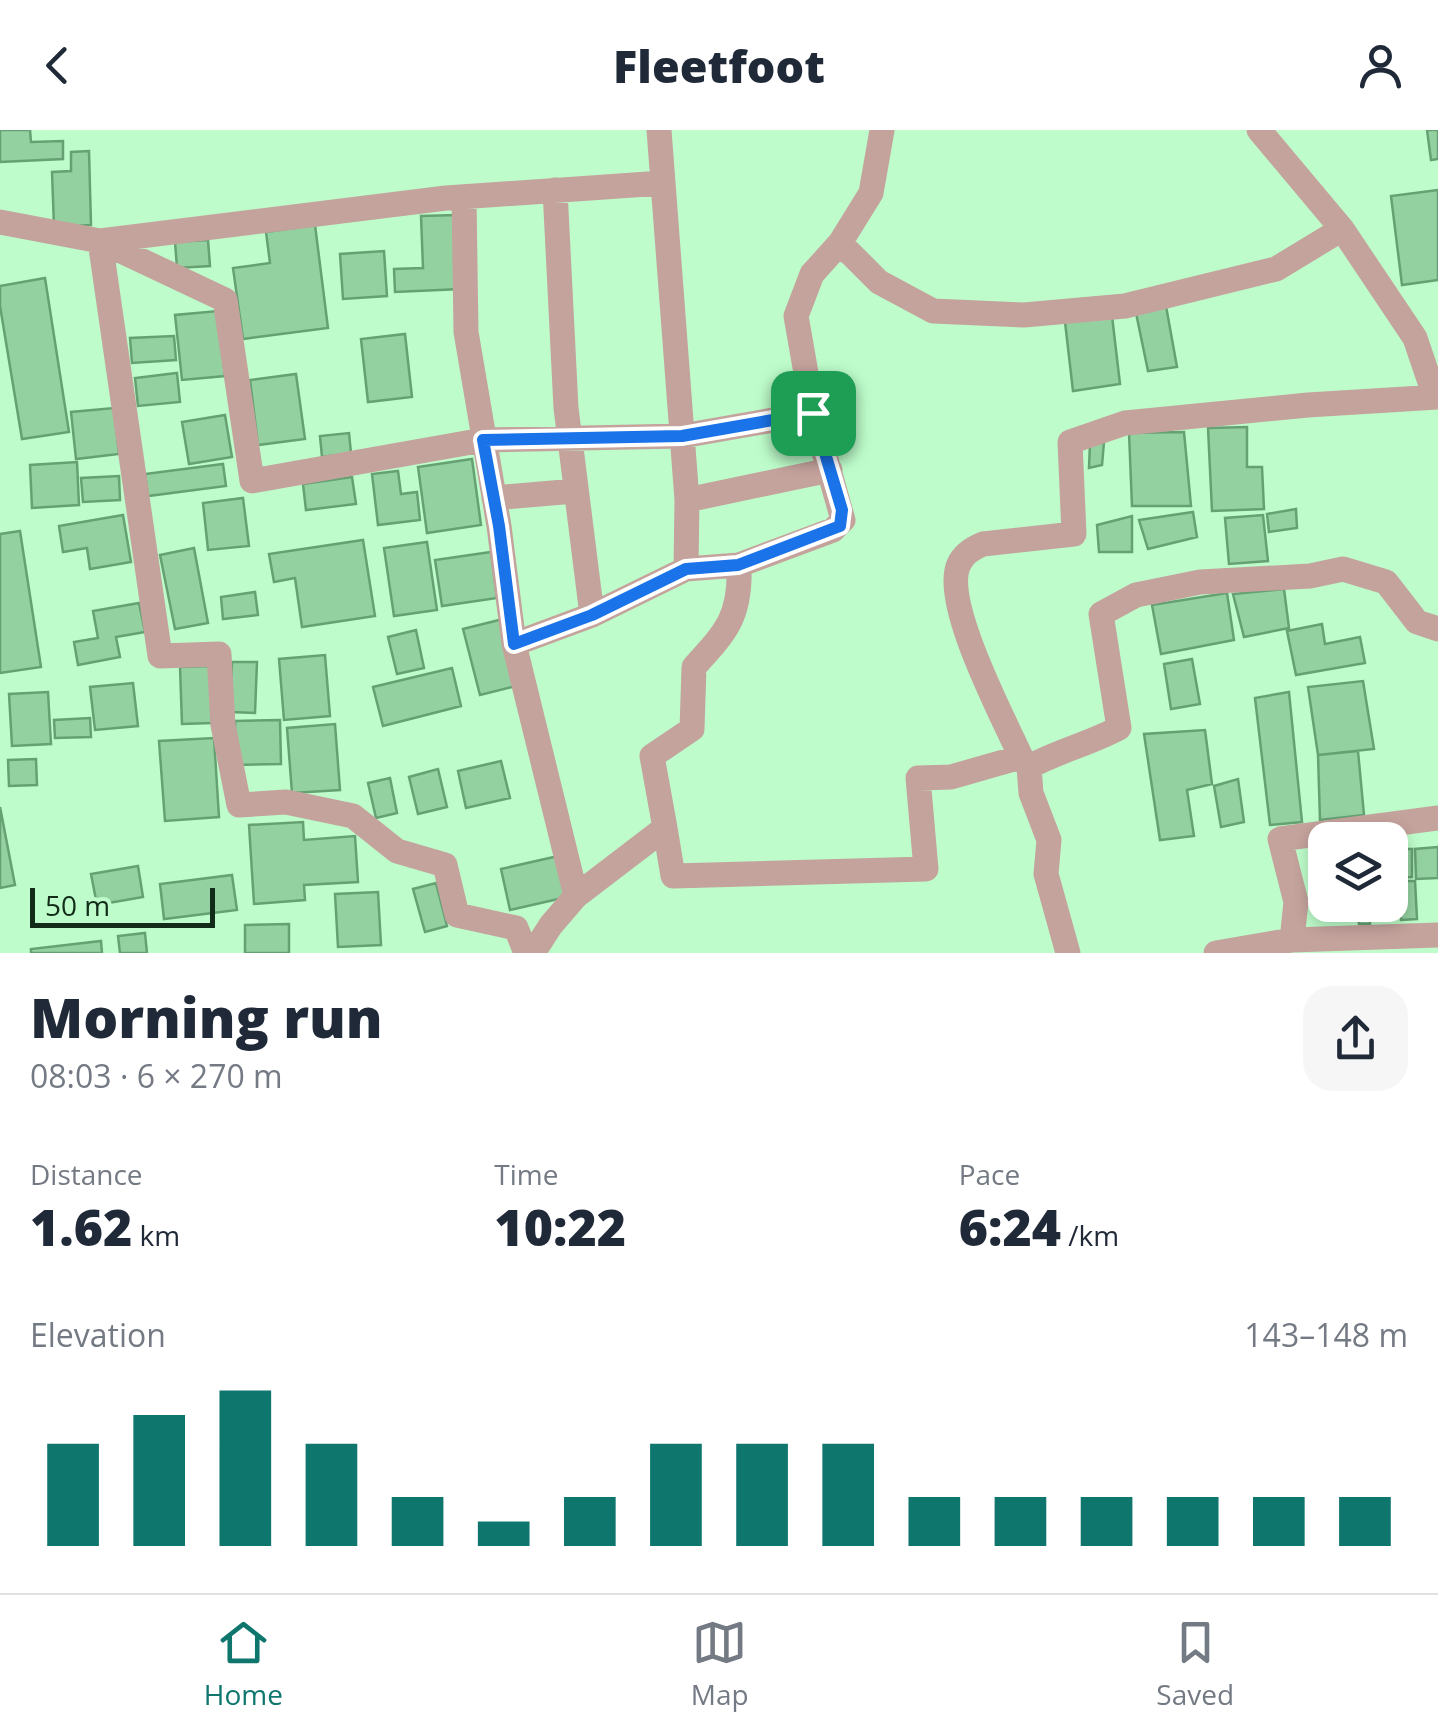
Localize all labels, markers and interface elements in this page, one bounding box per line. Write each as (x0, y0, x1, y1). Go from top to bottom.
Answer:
text: Fleetfoot (613, 35, 825, 96)
icon: back (30, 38, 85, 93)
icon: person (1353, 38, 1408, 93)
pin (771, 371, 856, 456)
icon: arrive (786, 386, 841, 441)
map controls (1308, 822, 1408, 922)
button: layers (1308, 822, 1408, 922)
scale bar (30, 883, 215, 928)
text: 50 m (45, 886, 110, 924)
text: Morning run (30, 979, 383, 1054)
button: share (1303, 986, 1408, 1091)
text: 08:03 · 6 × 270 m (30, 1054, 283, 1097)
text: Distance (30, 1155, 143, 1193)
text: Time (494, 1155, 558, 1193)
text: Pace (959, 1155, 1020, 1193)
text: 1.62 (30, 1193, 132, 1261)
text: 10:22 (494, 1193, 626, 1261)
text: 6:24 (959, 1193, 1061, 1261)
text: km (132, 1216, 180, 1254)
text: /km (1061, 1216, 1119, 1254)
text: Elevation (30, 1313, 166, 1356)
text: 143–148 m (1244, 1313, 1408, 1356)
tab: Home (204, 1615, 283, 1713)
tab: Map (691, 1615, 749, 1713)
tab: Saved (1156, 1615, 1234, 1713)

